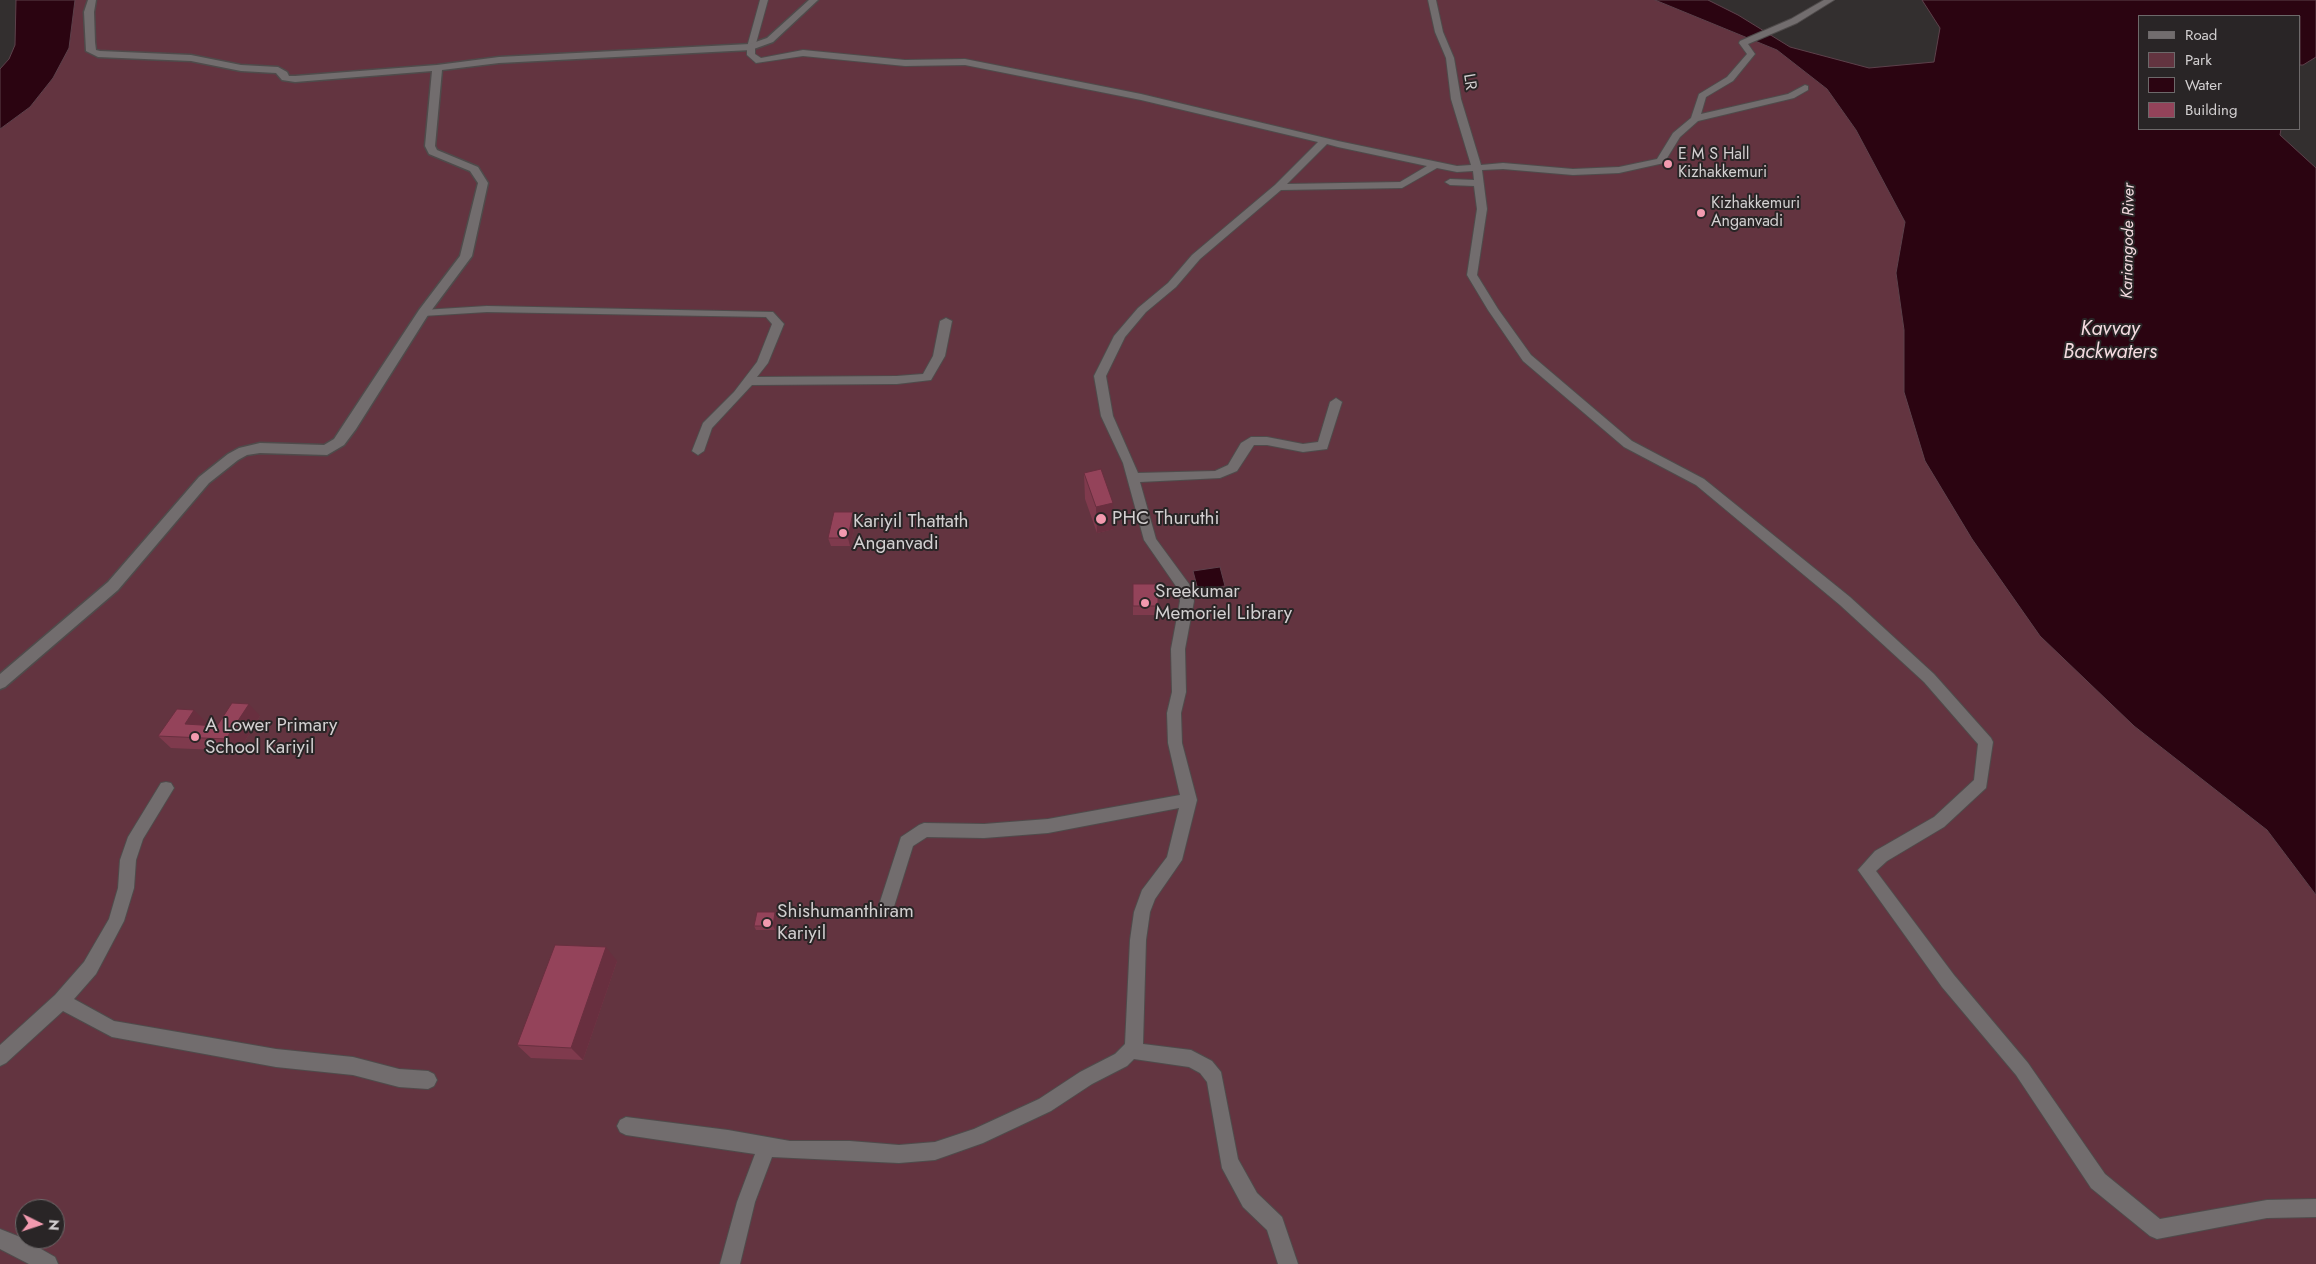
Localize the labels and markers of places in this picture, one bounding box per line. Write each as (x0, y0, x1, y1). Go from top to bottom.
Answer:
place label: E M S Hall Kizhakkemuri (1678, 145, 1767, 183)
marker: E M S Hall Kizhakkemuri (1662, 158, 1674, 170)
place label: Kizhakkemuri Anganvadi (1711, 194, 1800, 232)
marker: Kizhakkemuri Anganvadi (1695, 207, 1707, 219)
place label: PHC Thuruthi (1112, 508, 1219, 530)
place label: Kariyil Thattath Anganvadi (853, 511, 968, 555)
marker: PHC Thuruthi (1094, 512, 1108, 526)
marker: Kariyil Thattath Anganvadi (837, 527, 849, 539)
place label: Sreekumar Memoriel Library (1155, 581, 1292, 625)
marker: Sreekumar Memoriel Library (1139, 597, 1151, 609)
place label: A Lower Primary School Kariyil (205, 715, 337, 759)
marker: A Lower Primary School Kariyil (189, 731, 201, 743)
place label: Shishumanthiram Kariyil (777, 901, 914, 945)
marker: Shishumanthiram Kariyil (761, 917, 773, 929)

